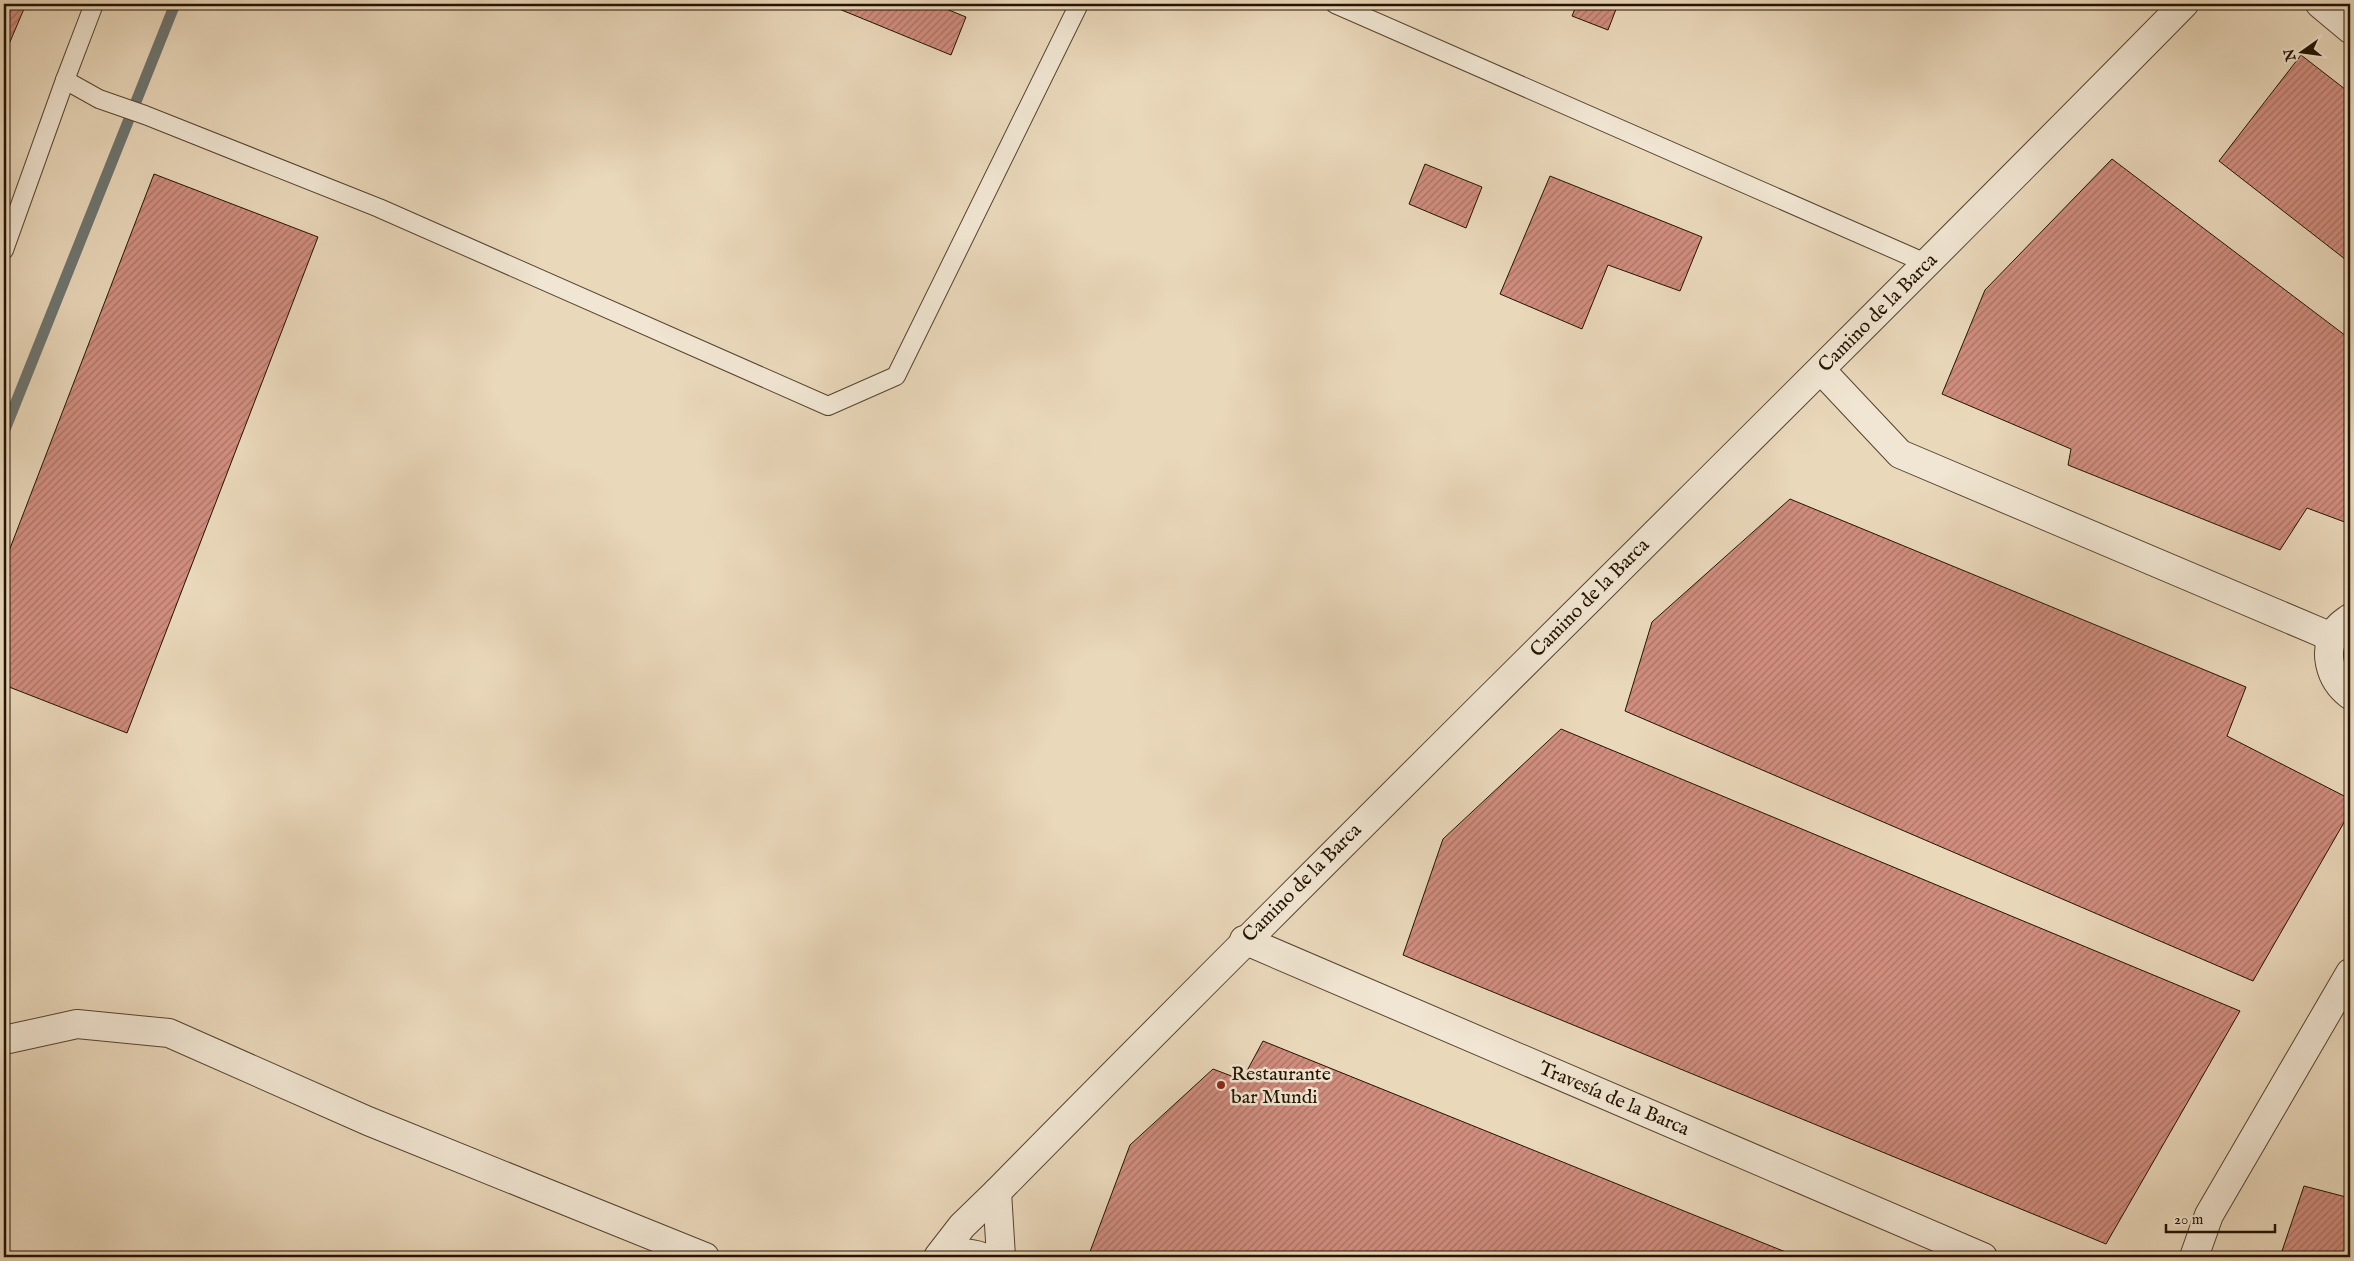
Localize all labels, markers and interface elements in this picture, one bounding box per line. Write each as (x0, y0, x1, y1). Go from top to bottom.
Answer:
north arrow (2276, 28, 2326, 78)
text: N (2280, 47, 2301, 64)
street label: Camino de la Barca (1813, 248, 1943, 378)
street label: Camino de la Barca (1525, 533, 1655, 663)
street label: Camino de la Barca (1237, 818, 1367, 948)
street label: Travesía de la Barca (1535, 1056, 1693, 1142)
place label: Restaurante bar Mundi (1231, 1062, 1331, 1110)
marker: Restaurante bar Mundi (1215, 1079, 1227, 1091)
scale bar (2166, 1201, 2275, 1233)
text: 20 m (2174, 1210, 2204, 1229)

